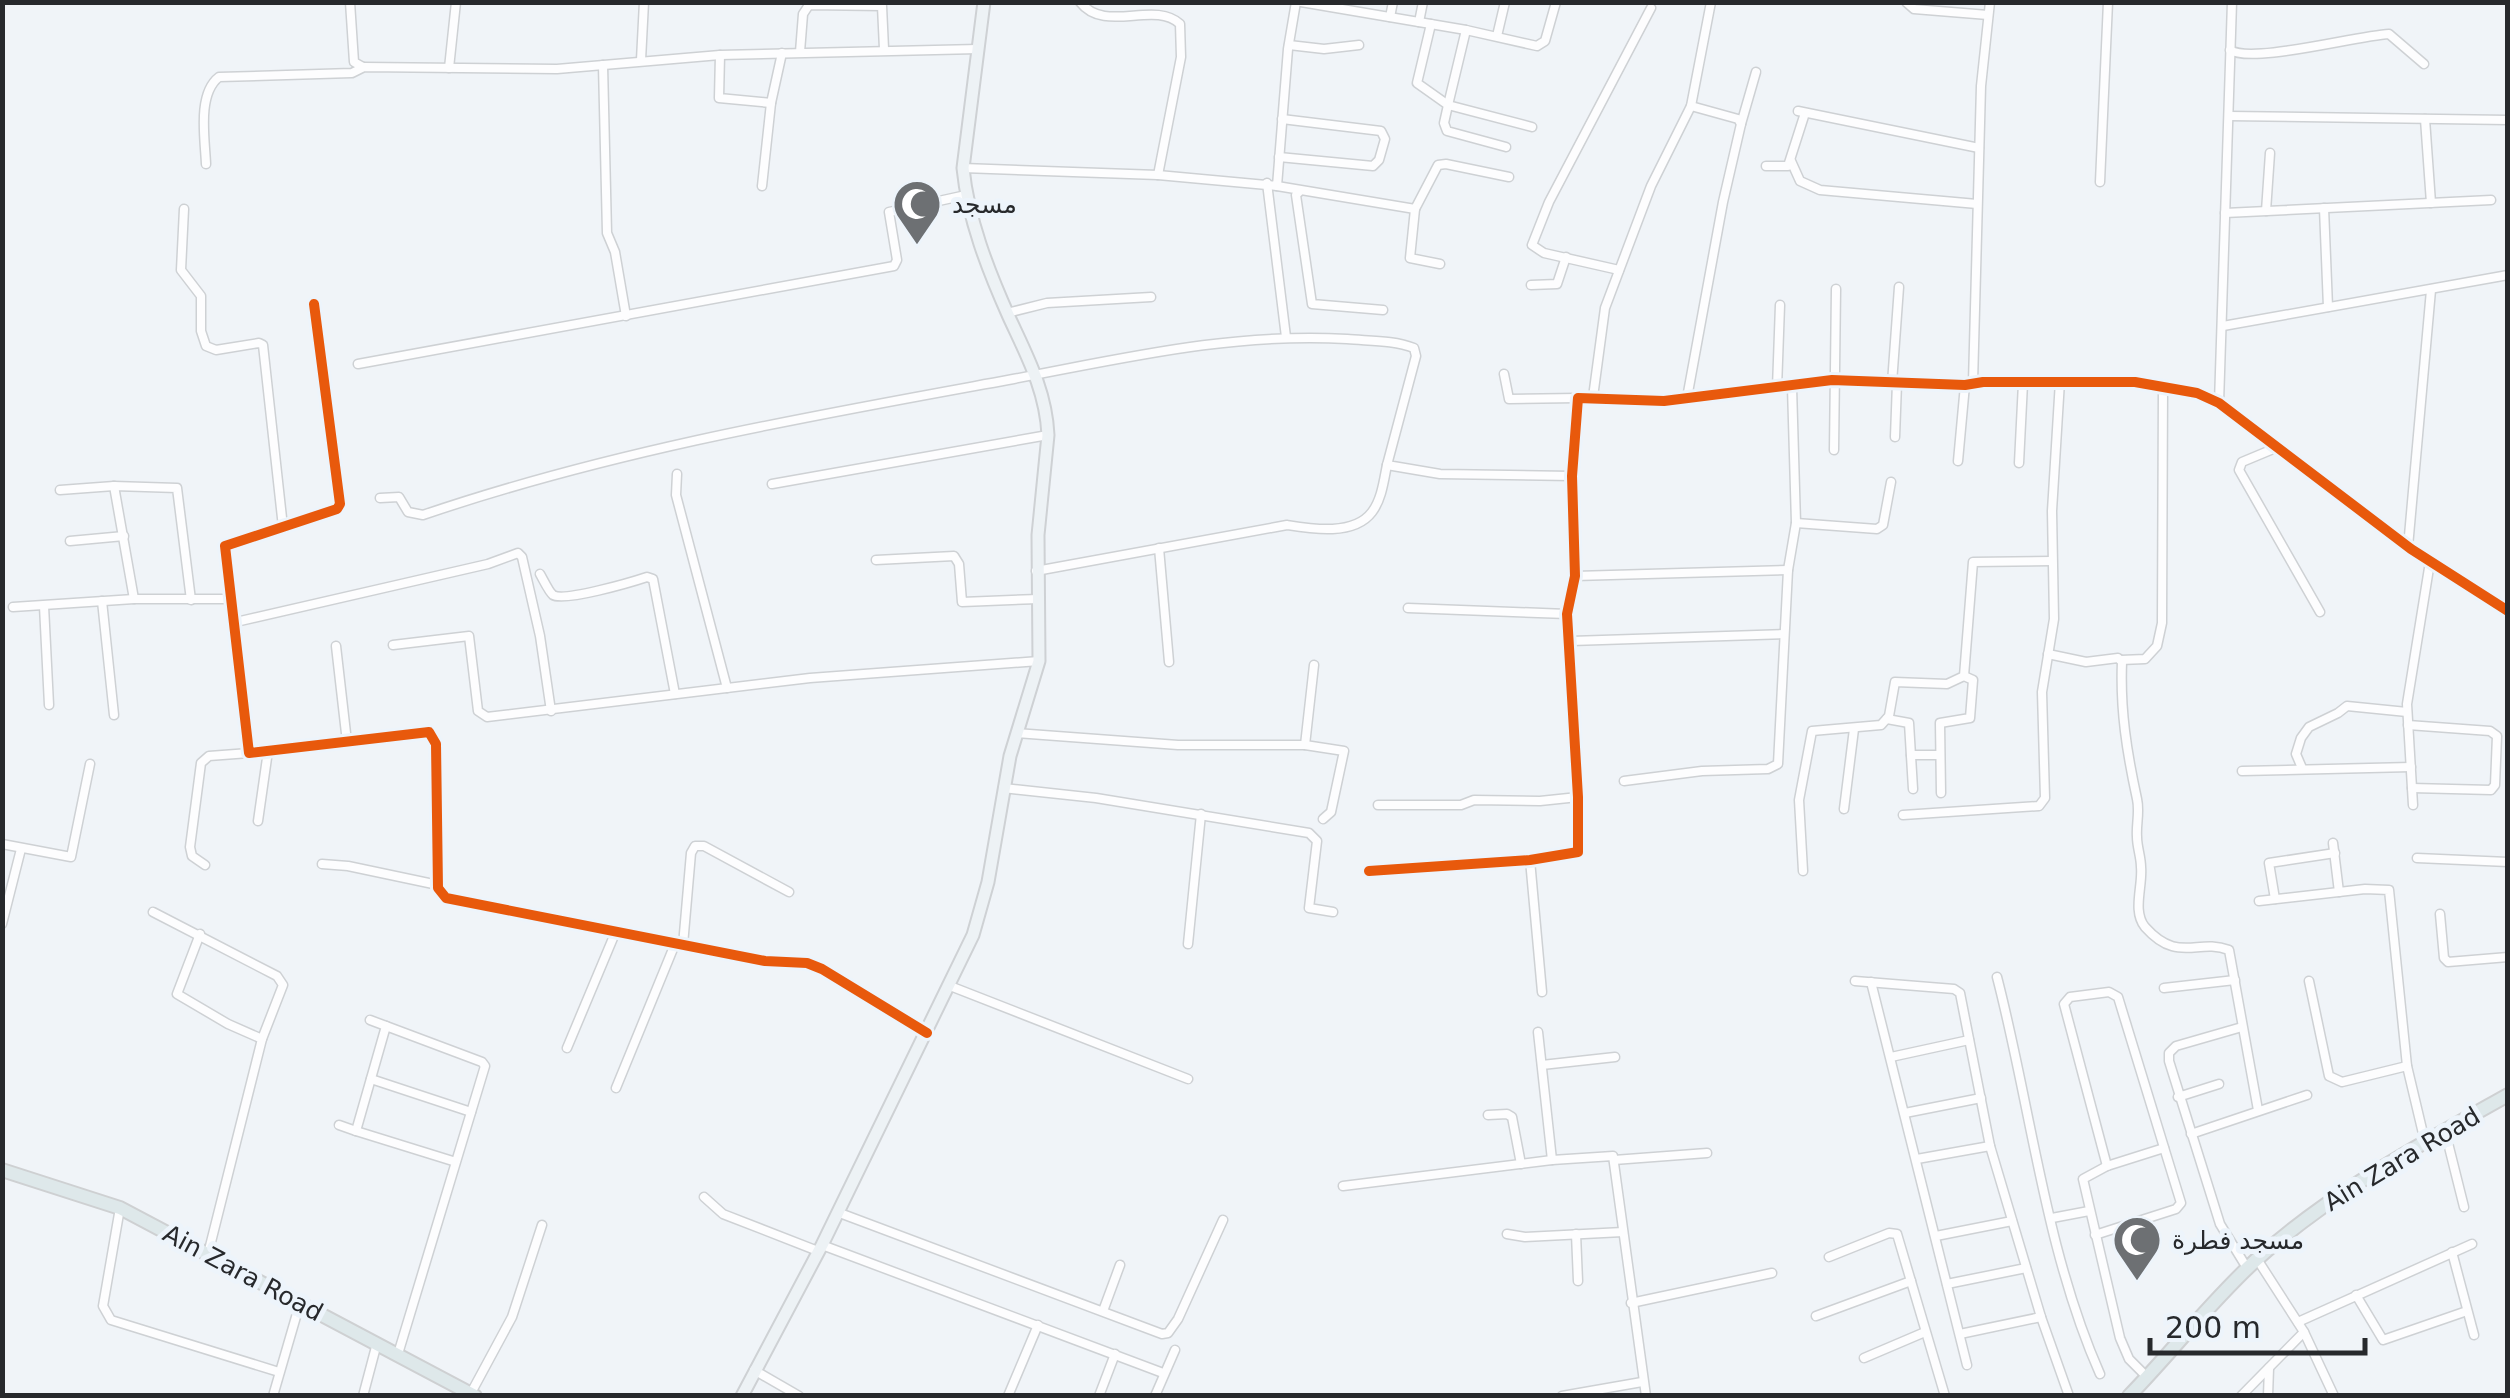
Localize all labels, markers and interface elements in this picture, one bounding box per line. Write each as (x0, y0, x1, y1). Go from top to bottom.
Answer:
mosque icon: مسجد (891, 178, 943, 246)
place label: مسجد (952, 190, 1017, 219)
street label: Ain Zara Road (2319, 1101, 2485, 1217)
mosque icon: مسجد فطرة (2111, 1214, 2163, 1282)
street label: Ain Zara Road (158, 1219, 328, 1327)
place label: مسجد فطرة (2172, 1226, 2304, 1255)
scale bar (2150, 1293, 2365, 1355)
text: 200 m (2165, 1310, 2261, 1345)

